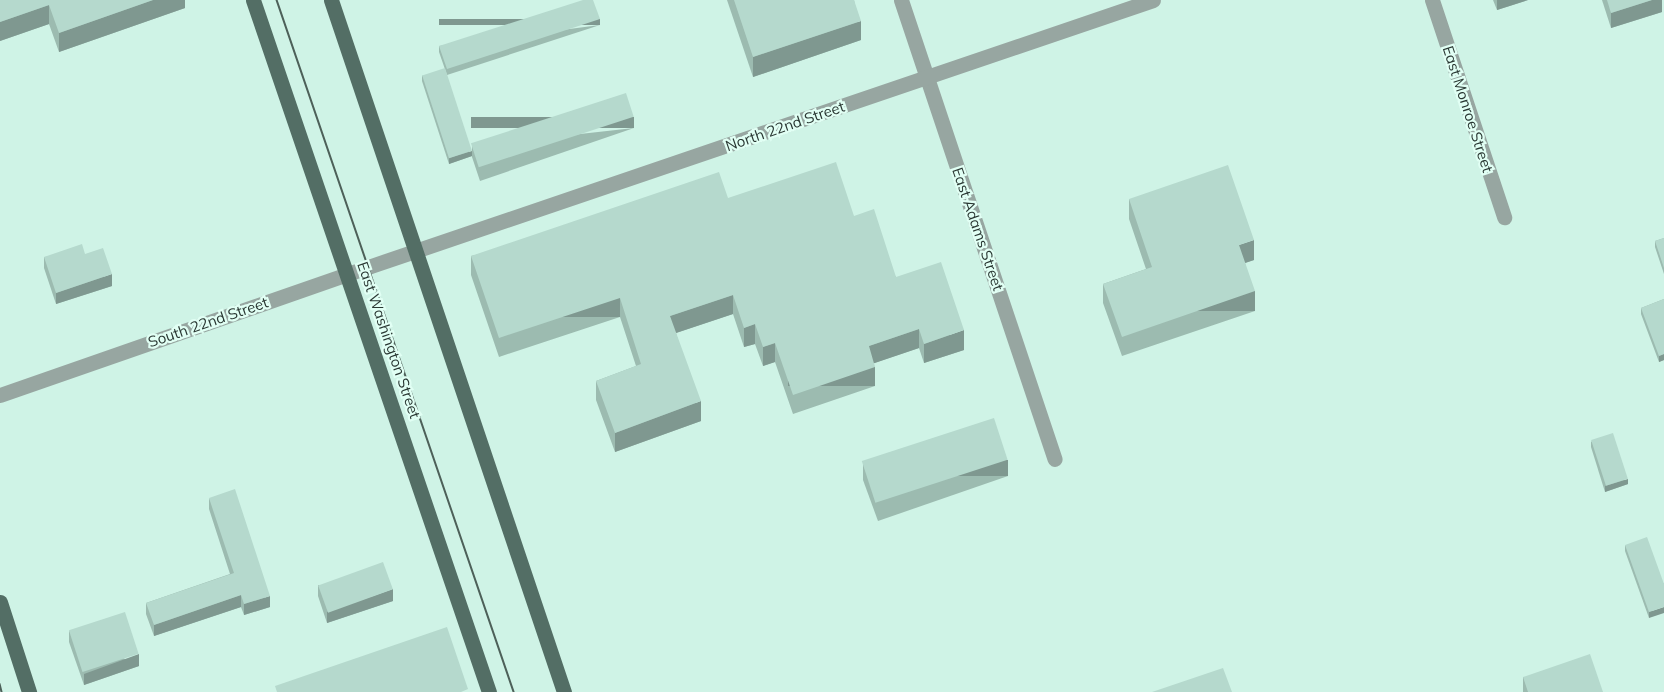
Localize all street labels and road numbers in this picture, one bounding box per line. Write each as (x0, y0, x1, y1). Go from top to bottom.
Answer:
street label: East Monroe Street (1439, 43, 1497, 175)
street label: North 22nd Street (723, 97, 847, 155)
street label: East Adams Street (948, 165, 1008, 293)
street label: East Washington Street (354, 259, 424, 421)
street label: South 22nd Street (146, 293, 270, 351)

